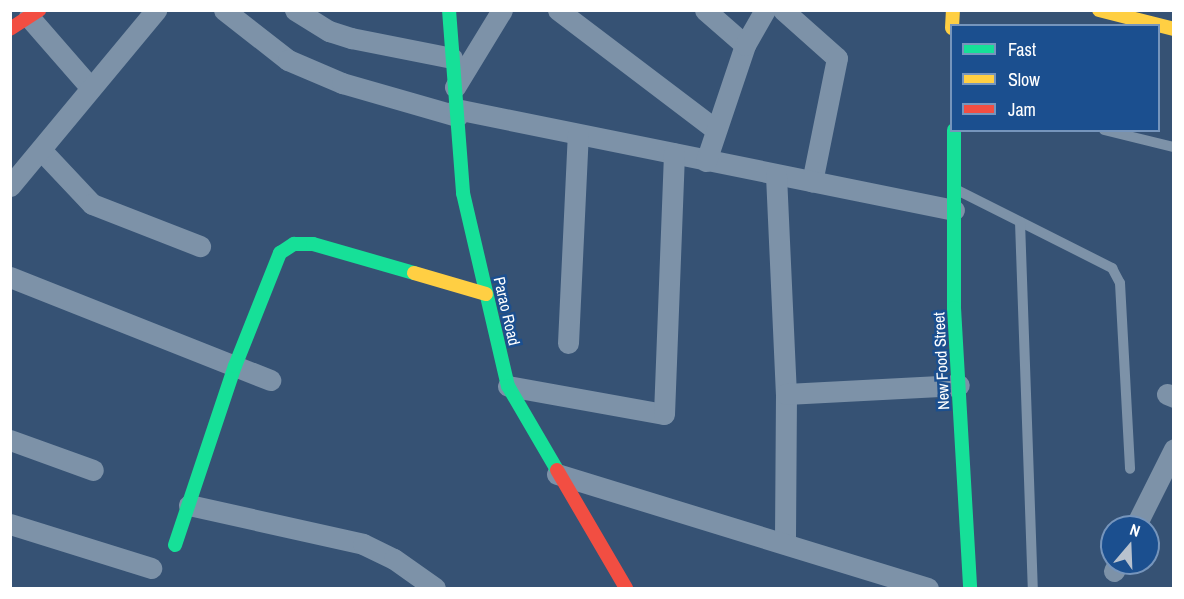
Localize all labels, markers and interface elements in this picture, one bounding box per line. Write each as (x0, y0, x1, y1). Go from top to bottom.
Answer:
legend (950, 24, 1160, 132)
text: Fast (1008, 37, 1036, 62)
text: Slow (1008, 67, 1040, 92)
text: Jam (1008, 97, 1036, 122)
street label: Parao Road (490, 275, 524, 347)
street label: New Food Street (929, 312, 953, 410)
north arrow (1100, 515, 1160, 575)
text: N (1127, 518, 1143, 542)

